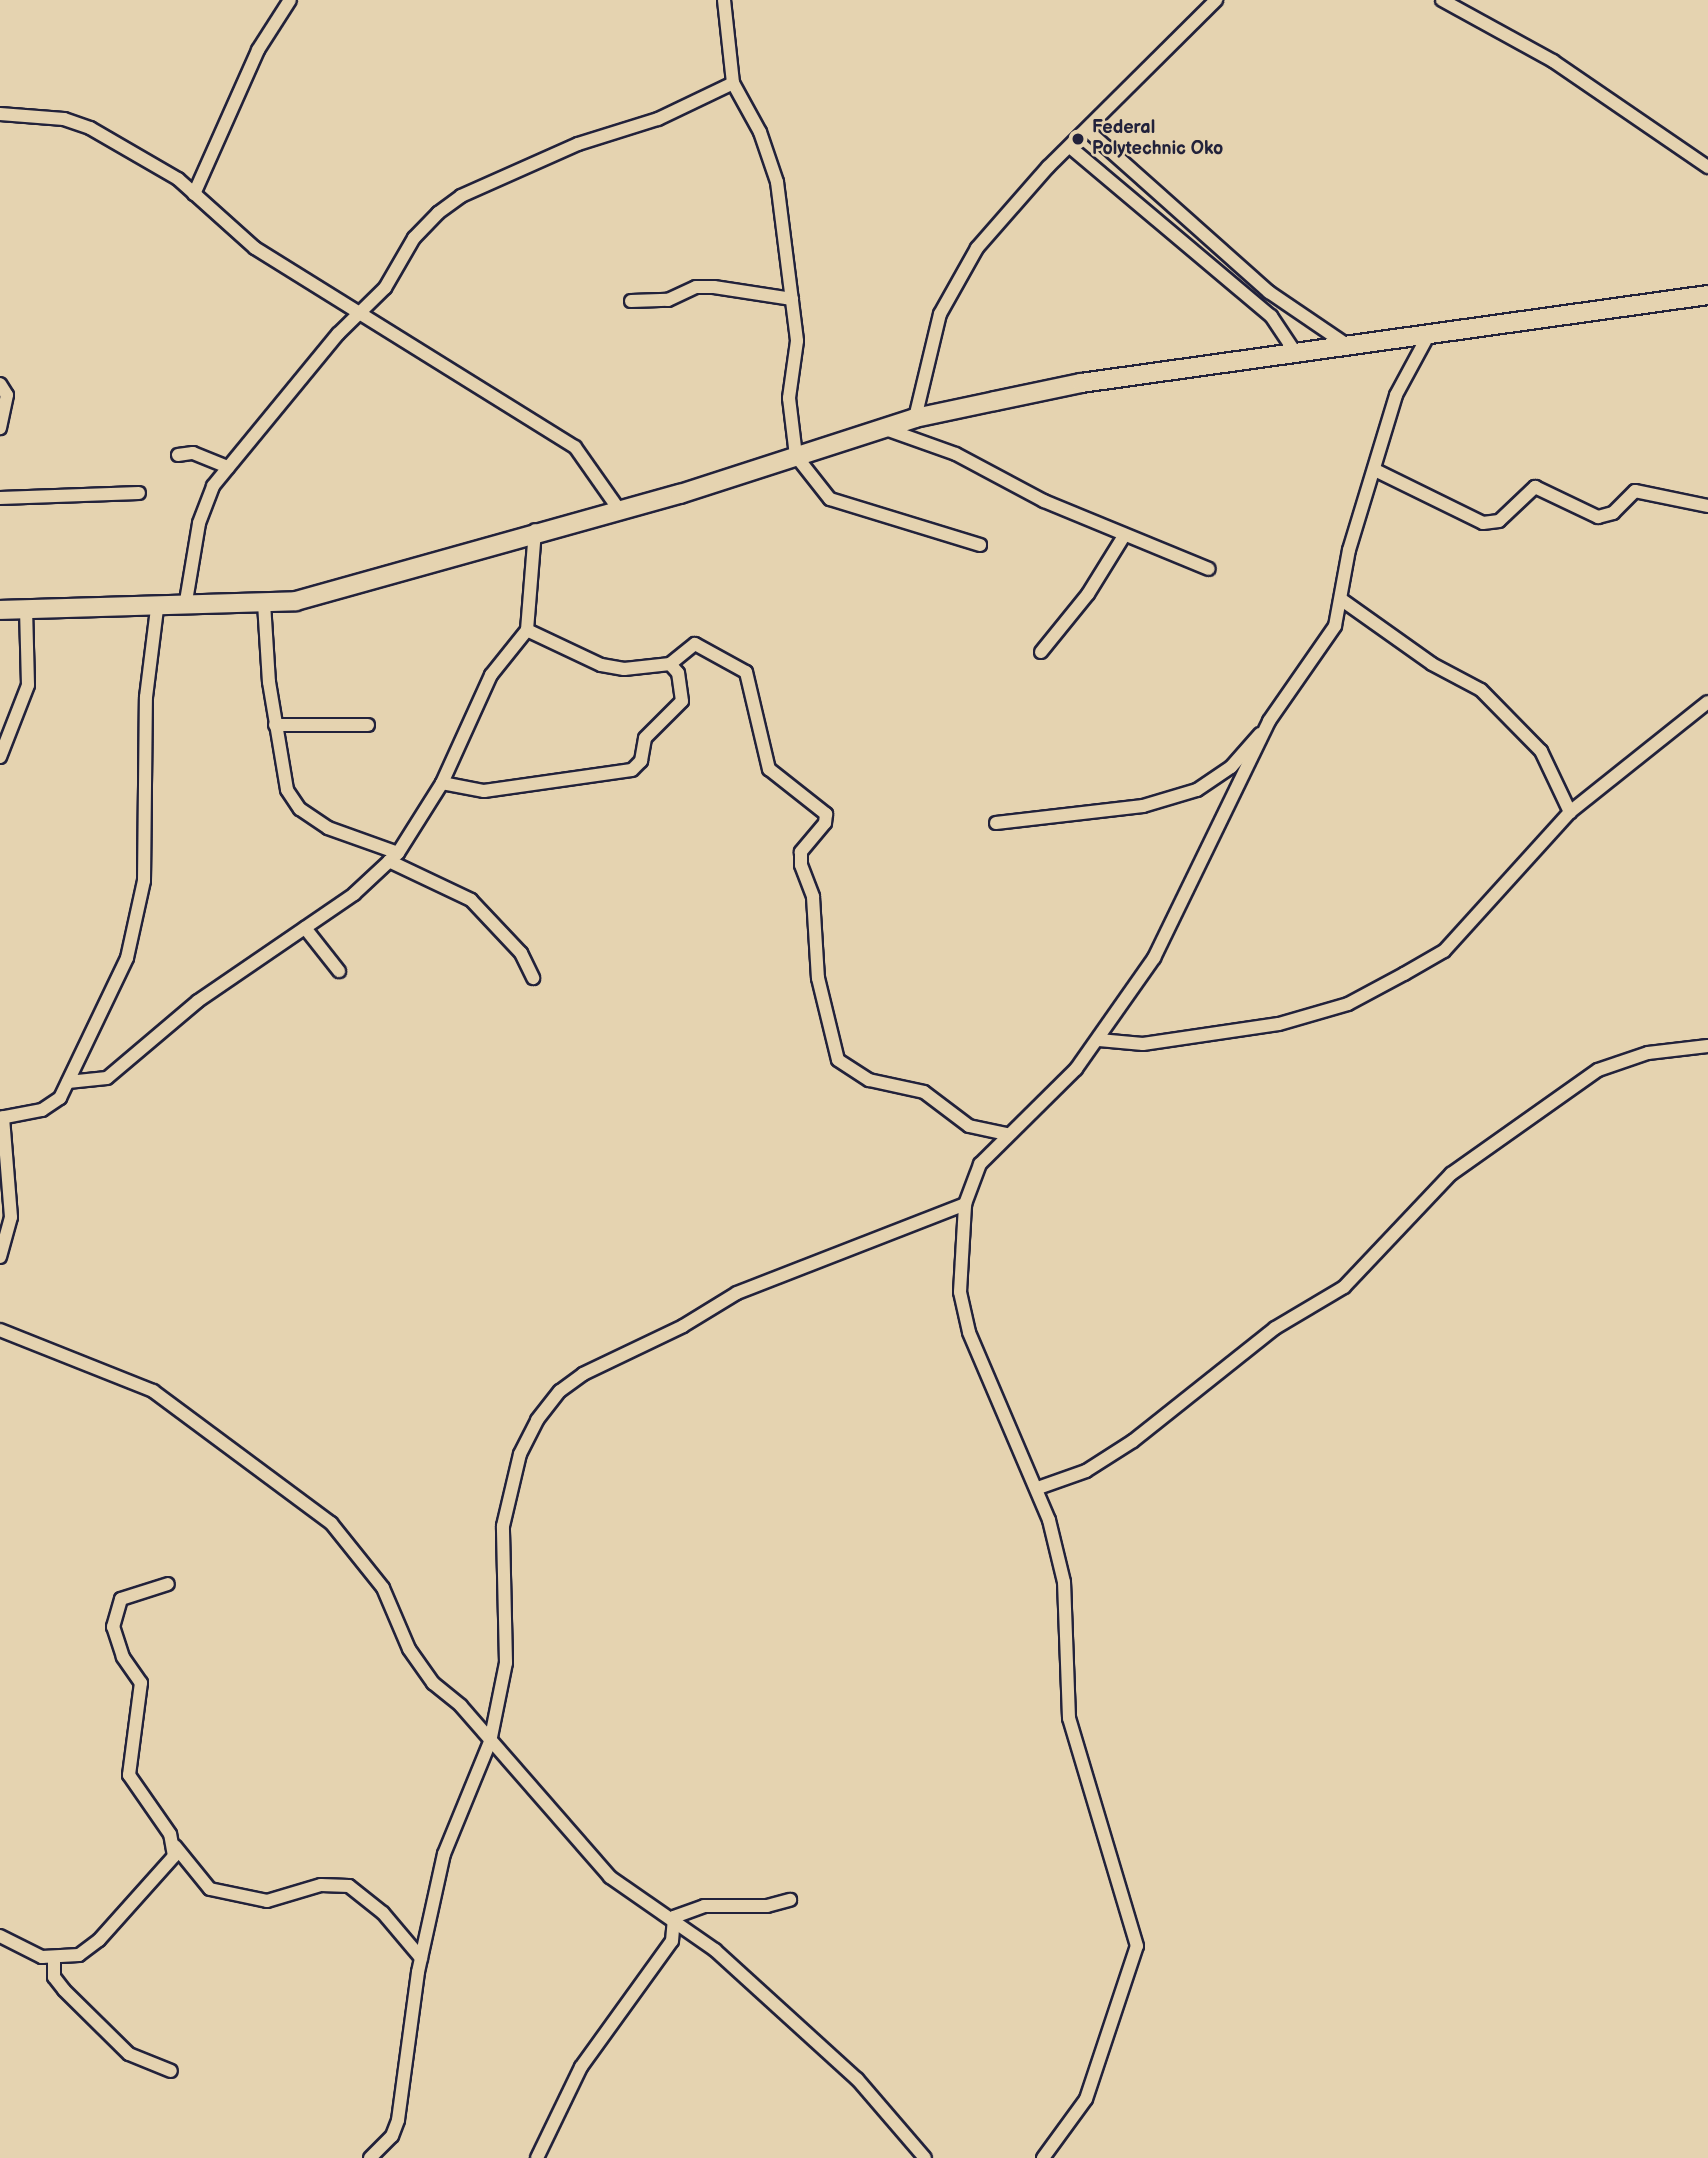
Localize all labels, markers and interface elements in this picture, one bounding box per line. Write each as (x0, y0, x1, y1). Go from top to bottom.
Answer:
place label: Federal Polytechnic Oko (1092, 118, 1223, 160)
marker: Federal Polytechnic Oko (1070, 131, 1086, 147)

